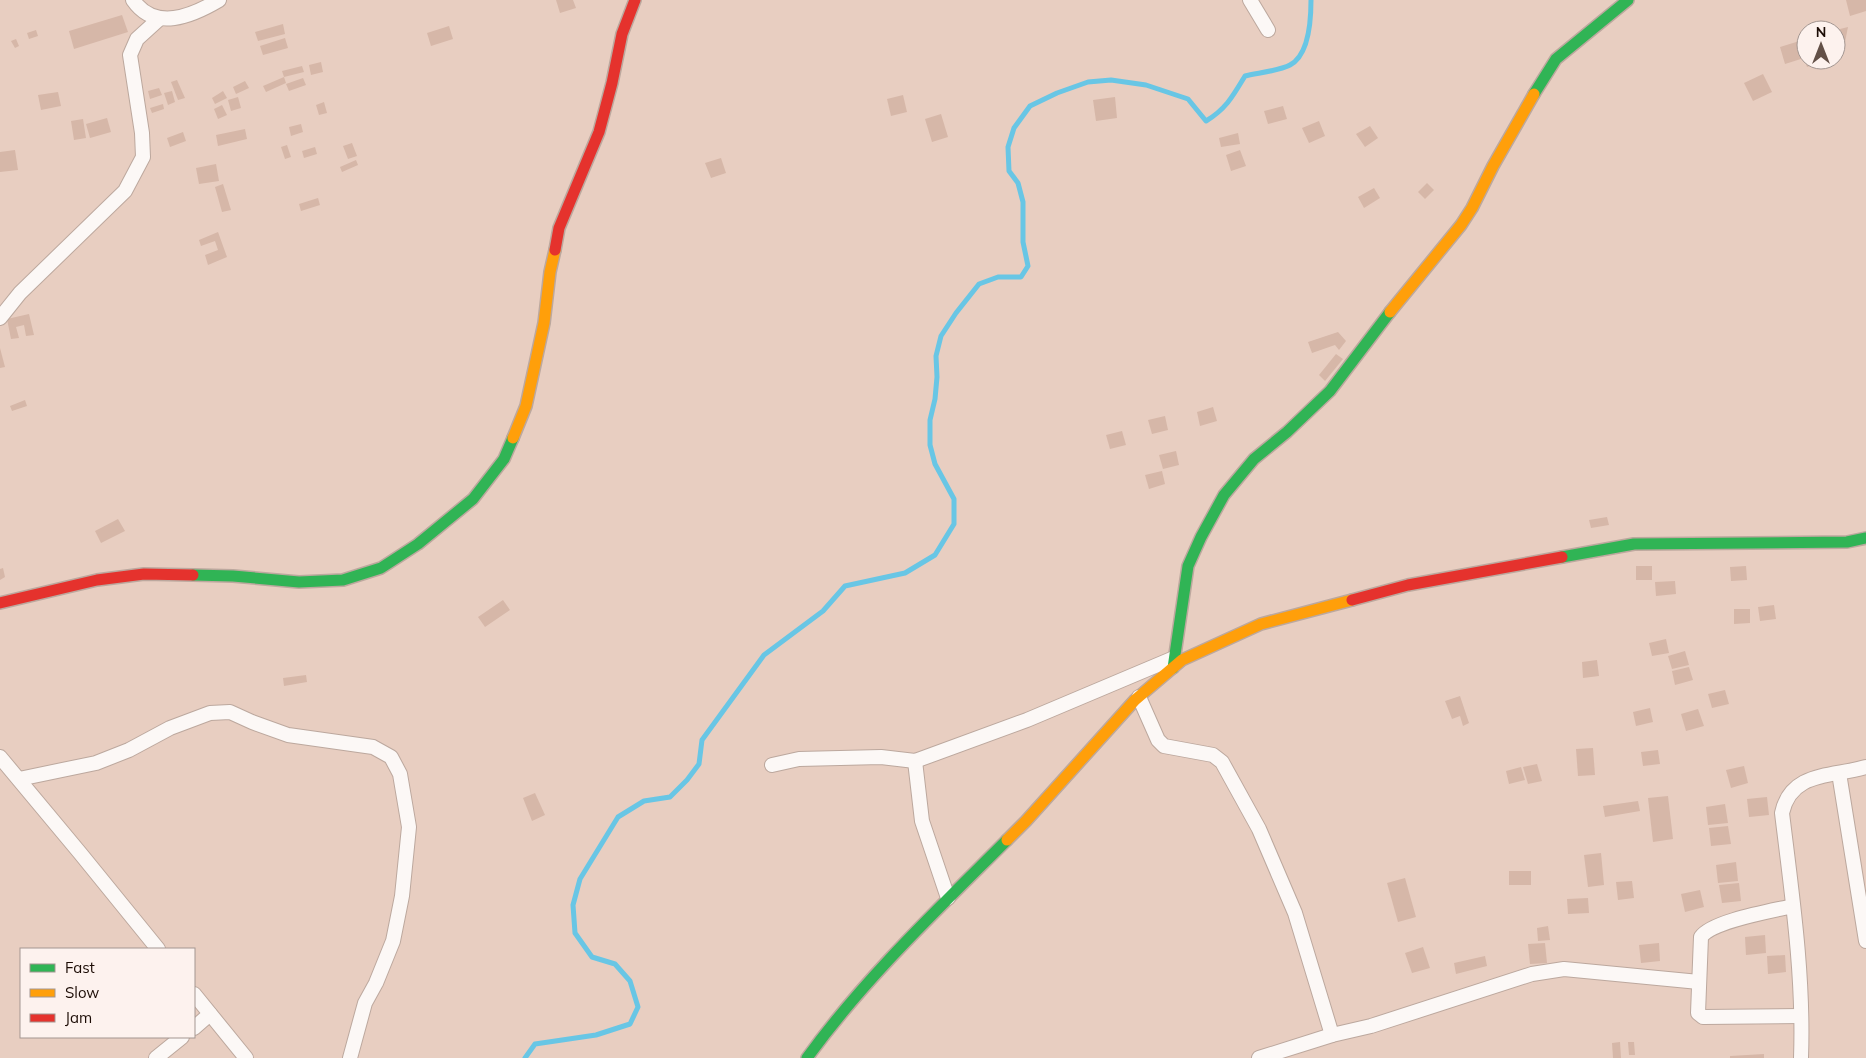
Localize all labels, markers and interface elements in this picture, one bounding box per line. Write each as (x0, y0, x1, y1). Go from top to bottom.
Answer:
north arrow (1796, 20, 1846, 70)
text: N (1816, 23, 1826, 41)
legend (20, 948, 195, 1038)
text: Fast (65, 958, 95, 977)
text: Slow (65, 983, 99, 1002)
text: Jam (65, 1008, 92, 1027)

